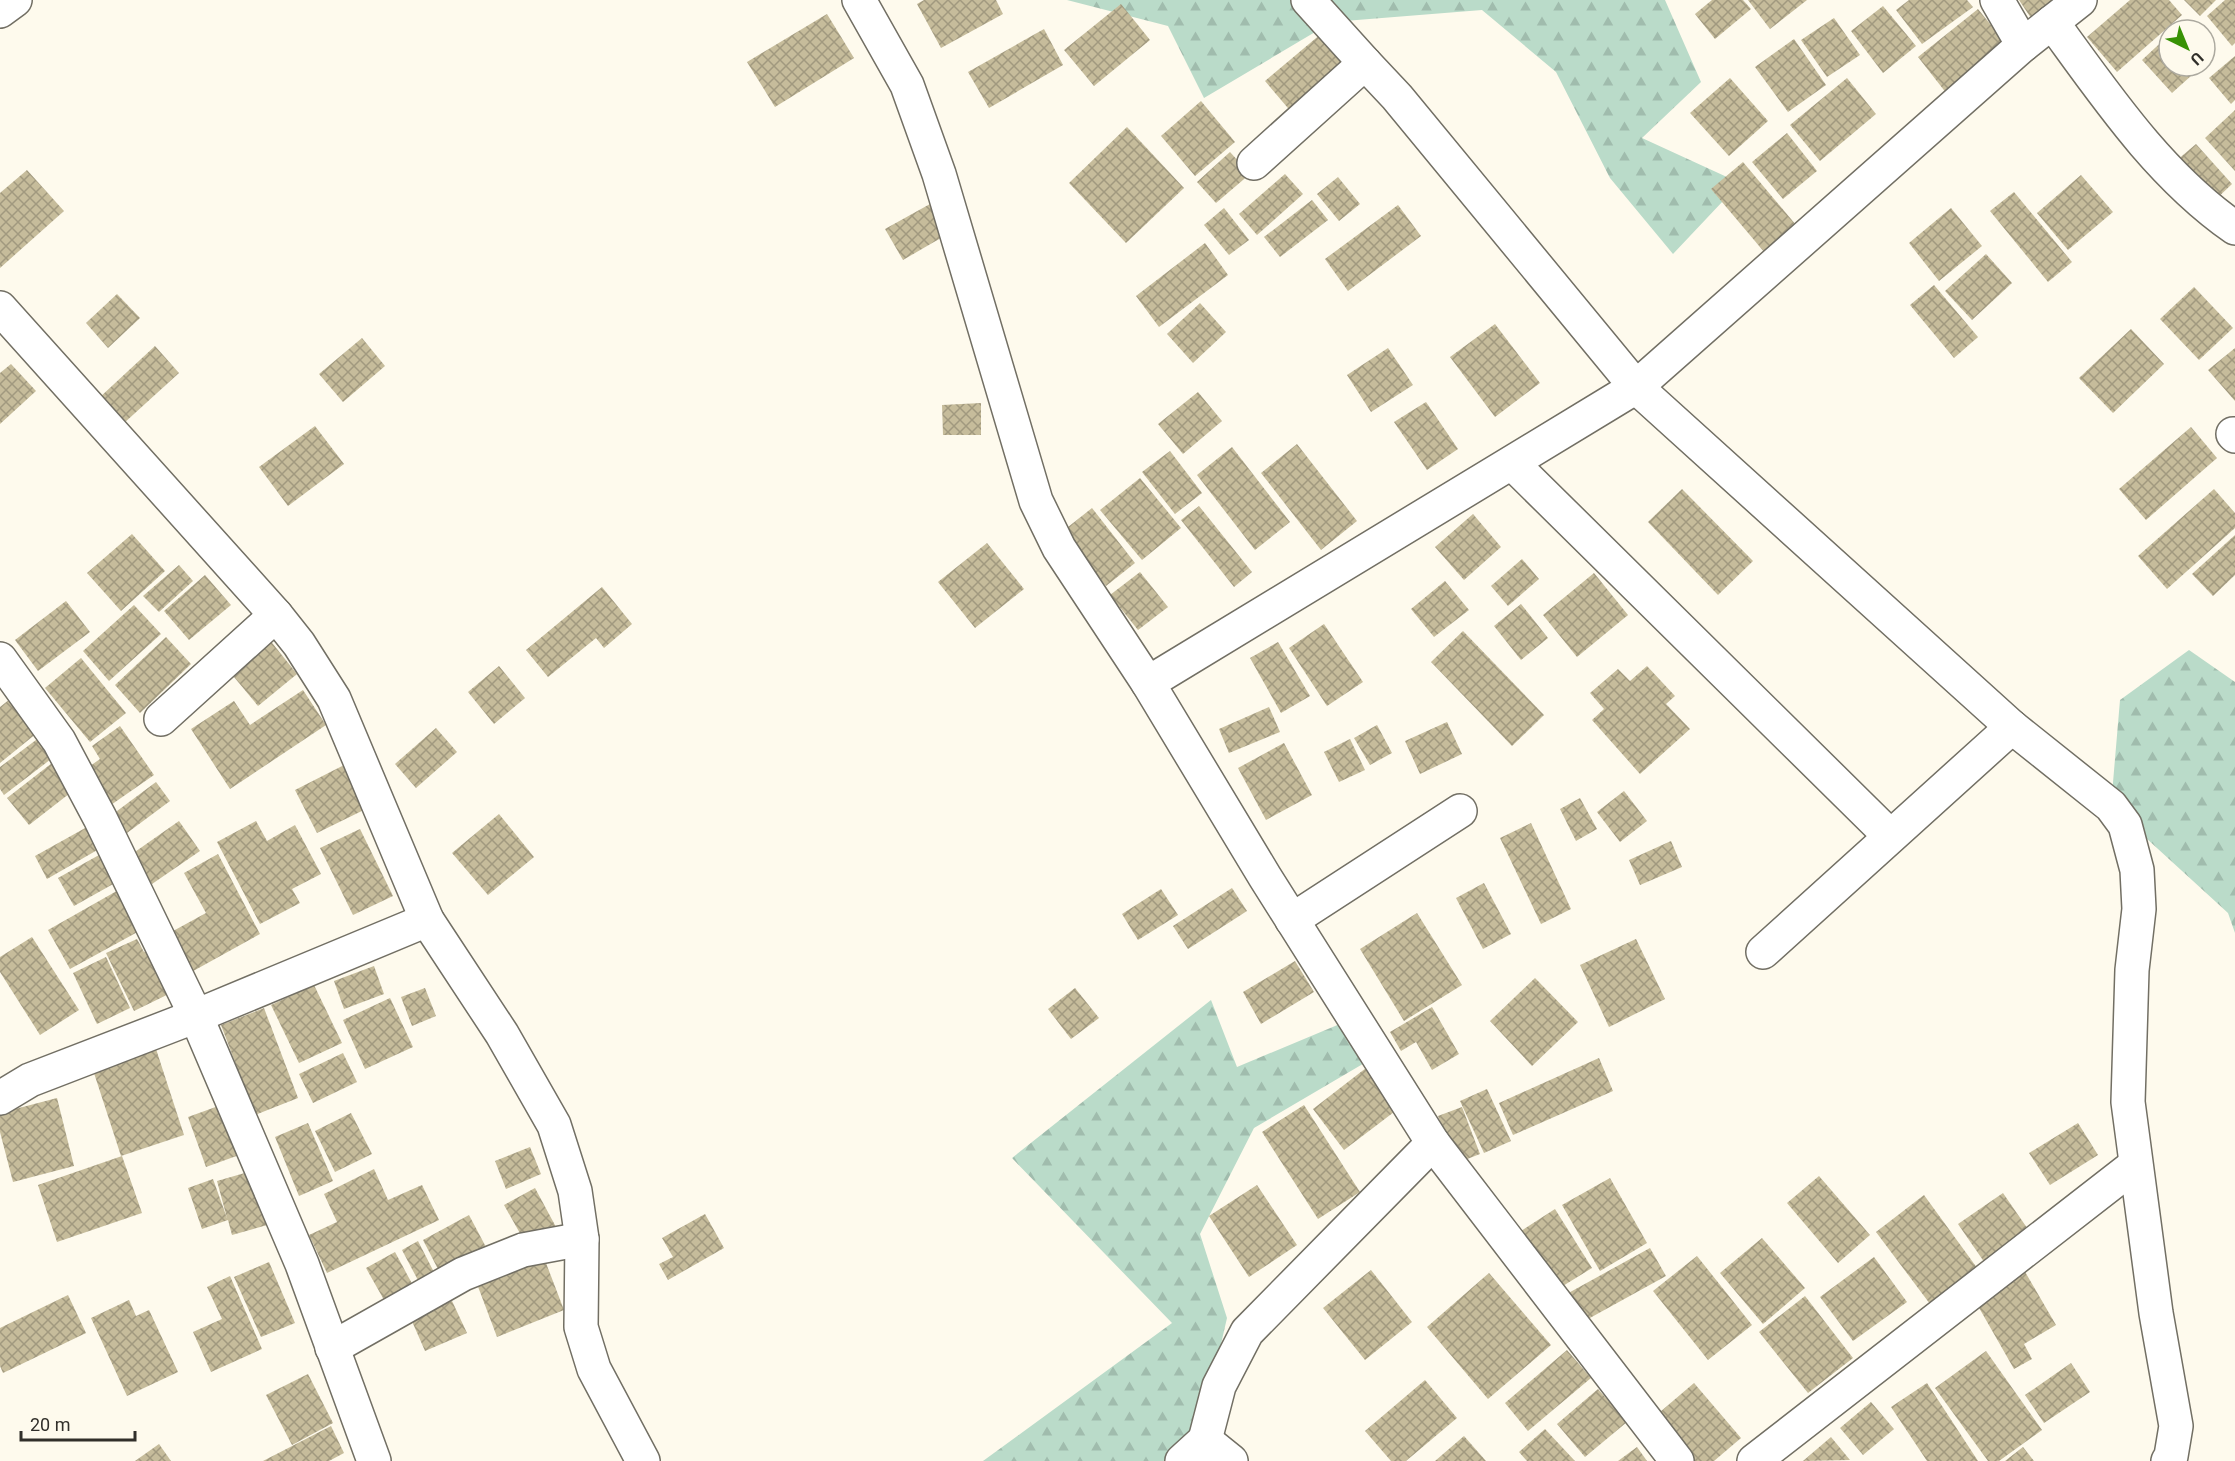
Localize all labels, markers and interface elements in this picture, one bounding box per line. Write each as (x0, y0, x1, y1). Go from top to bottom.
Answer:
north arrow (2157, 18, 2217, 78)
text: U (2187, 48, 2207, 69)
scale bar (21, 1404, 135, 1442)
text: 20 m (30, 1414, 70, 1435)

